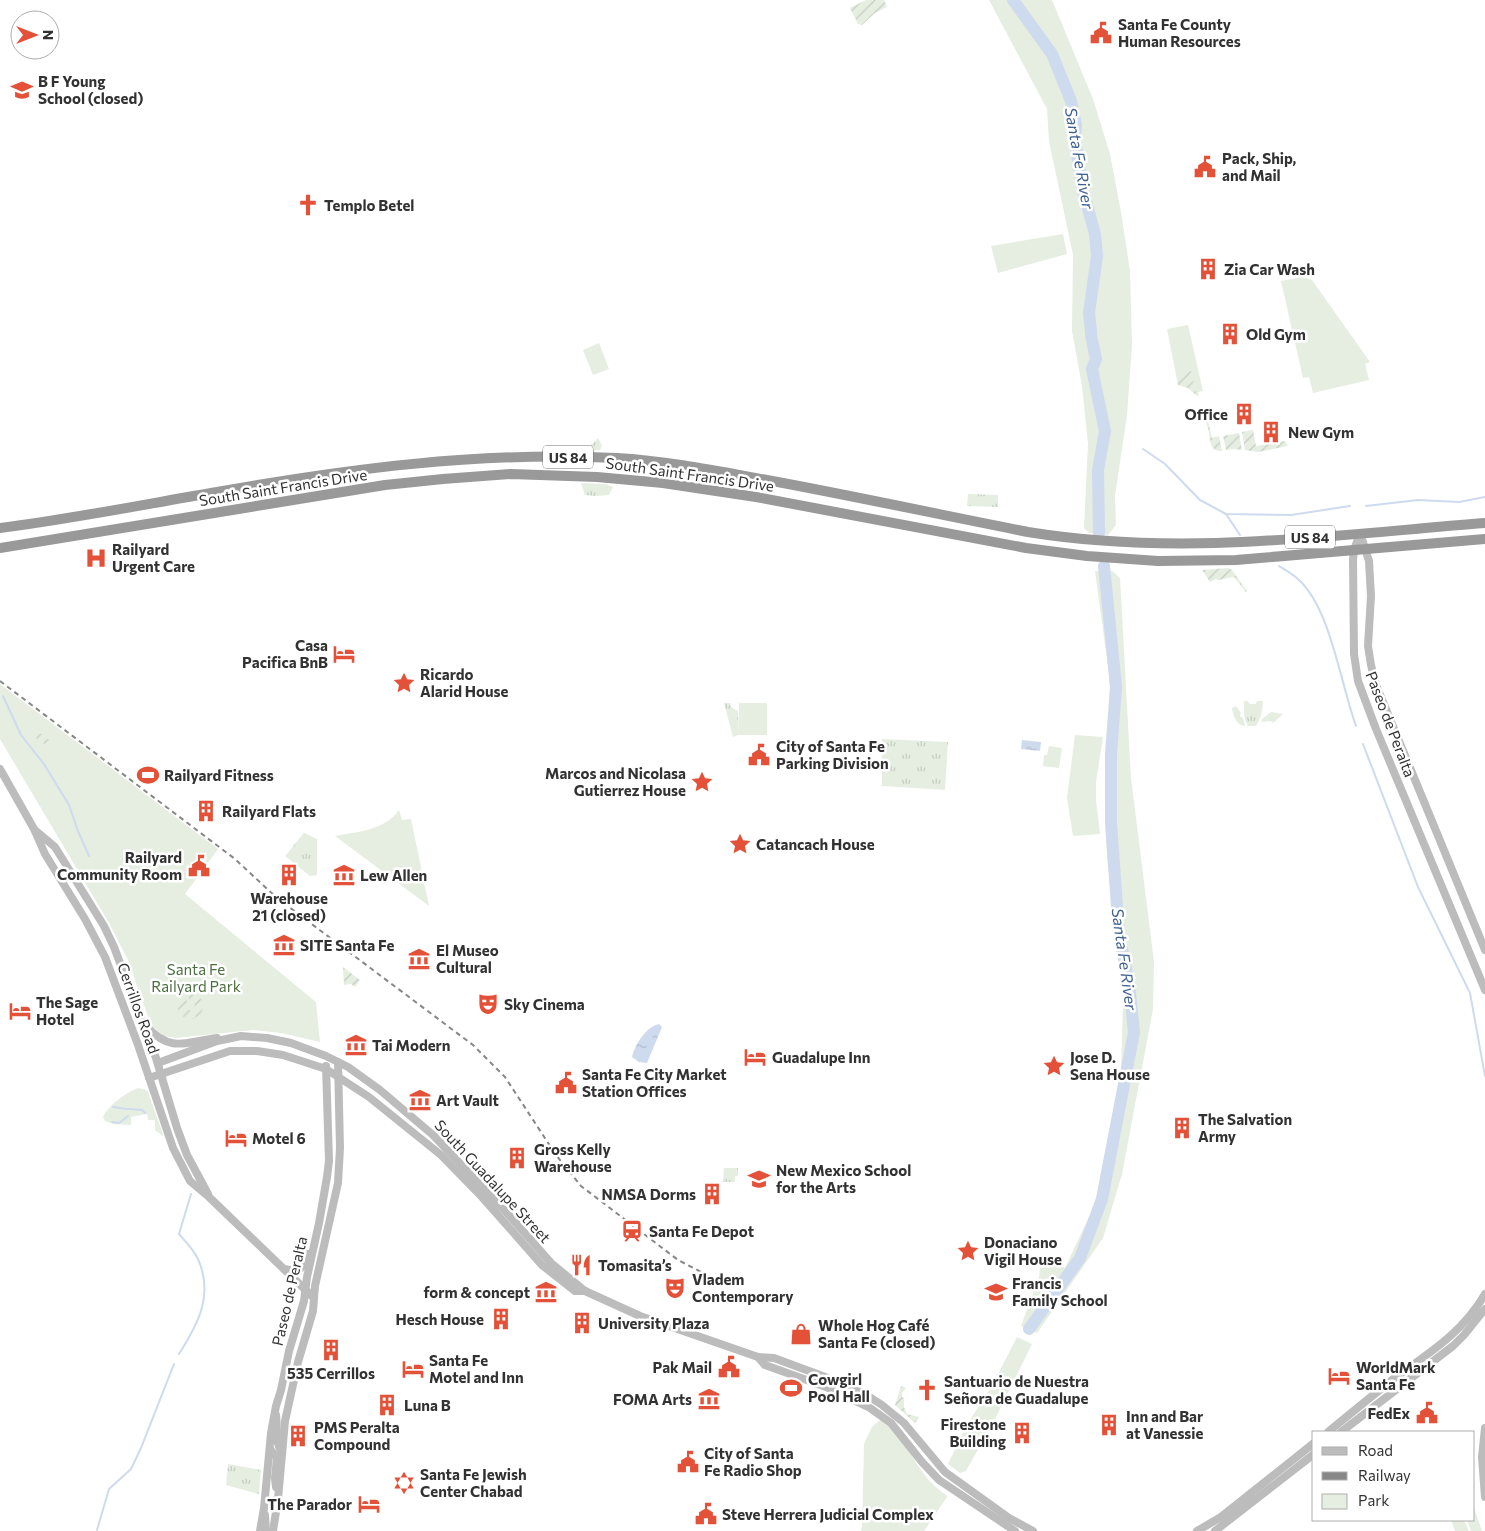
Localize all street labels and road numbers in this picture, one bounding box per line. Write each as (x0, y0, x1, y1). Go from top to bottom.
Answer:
road number: US 84 (543, 446, 593, 468)
street label: South Saint Francis Drive (605, 453, 775, 495)
street label: South Saint Francis Drive (198, 465, 368, 509)
road number: US 84 (1285, 526, 1335, 548)
street label: Paseo de Peralta (1363, 669, 1419, 779)
street label: Cerrillos Road (114, 960, 164, 1056)
street label: South Guadalupe Street (431, 1116, 555, 1246)
street label: Paseo de Peralta (268, 1234, 310, 1348)

